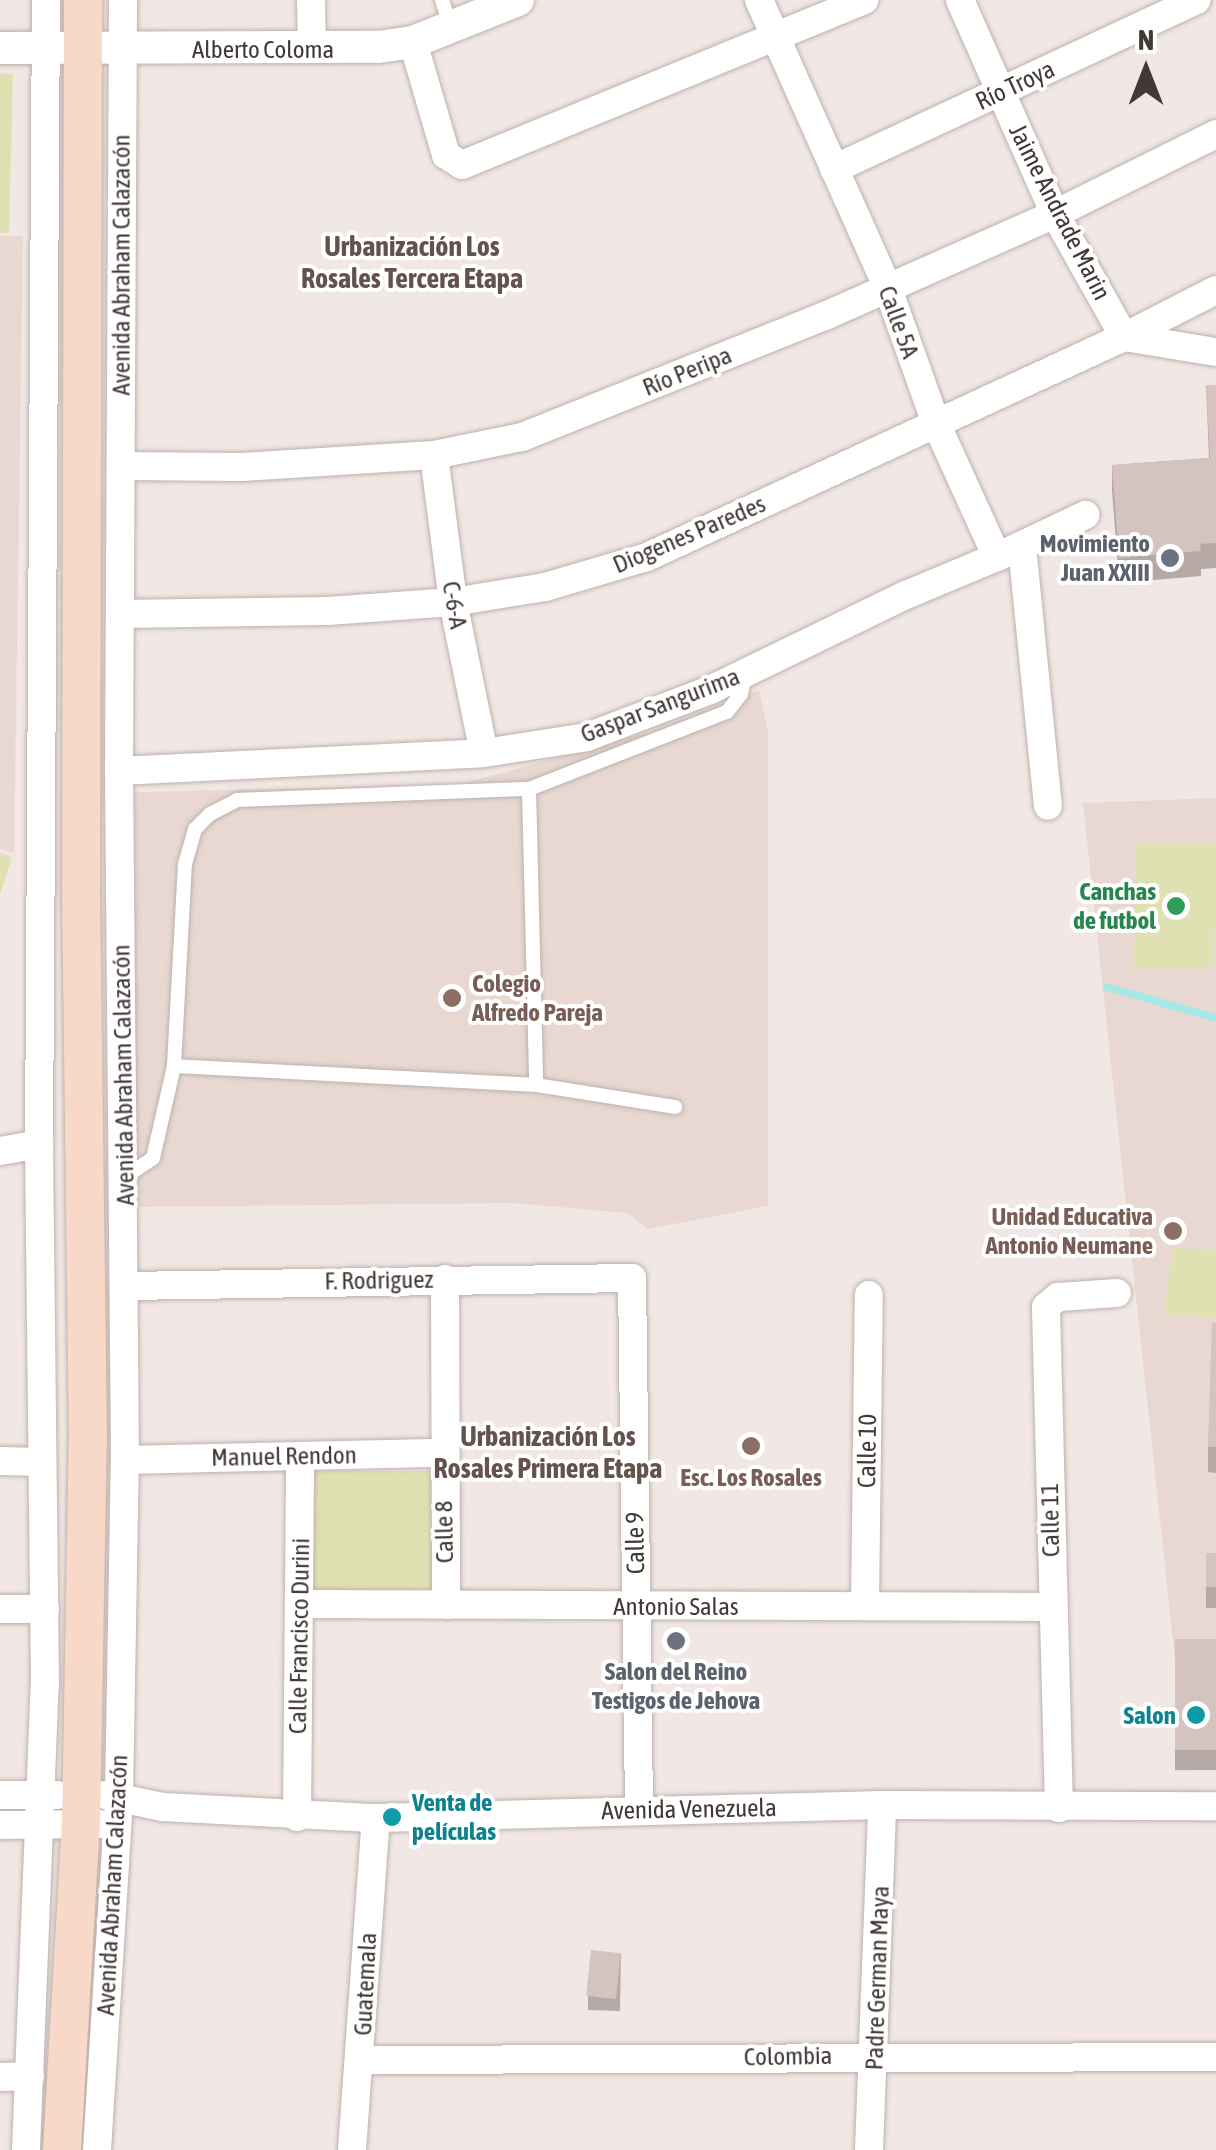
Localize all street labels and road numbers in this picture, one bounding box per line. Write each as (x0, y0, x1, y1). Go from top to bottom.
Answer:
street label: Alberto Coloma (192, 34, 334, 64)
street label: Río Troya (971, 54, 1059, 116)
street label: Jaime Andrade Marin (1003, 119, 1117, 305)
street label: Avenida Abraham Calazacón (106, 134, 136, 396)
street label: Calle 5A (872, 282, 926, 362)
street label: Río Peripa (638, 340, 736, 402)
street label: Diogenes Paredes (608, 488, 770, 580)
street label: C-6-A (436, 579, 474, 631)
street label: Gaspar Sangurima (576, 661, 744, 749)
street label: Avenida Abraham Calazacón (106, 944, 140, 1206)
street label: F. Rodriguez (324, 1264, 434, 1296)
street label: Calle 10 (851, 1414, 883, 1488)
street label: Manuel Rendon (211, 1440, 357, 1472)
street label: Calle 11 (1034, 1483, 1066, 1557)
street label: Calle 8 (428, 1501, 460, 1563)
street label: Calle 9 (619, 1512, 651, 1574)
street label: Calle Francisco Durini (282, 1538, 316, 1734)
street label: Antonio Salas (613, 1591, 739, 1621)
street label: Avenida Abraham Calazacón (90, 1754, 134, 2016)
street label: Avenida Venezuela (601, 1792, 777, 1826)
street label: Padre German Maya (859, 1885, 895, 2071)
street label: Guatemala (347, 1932, 383, 2036)
street label: Colombia (744, 2040, 832, 2072)

